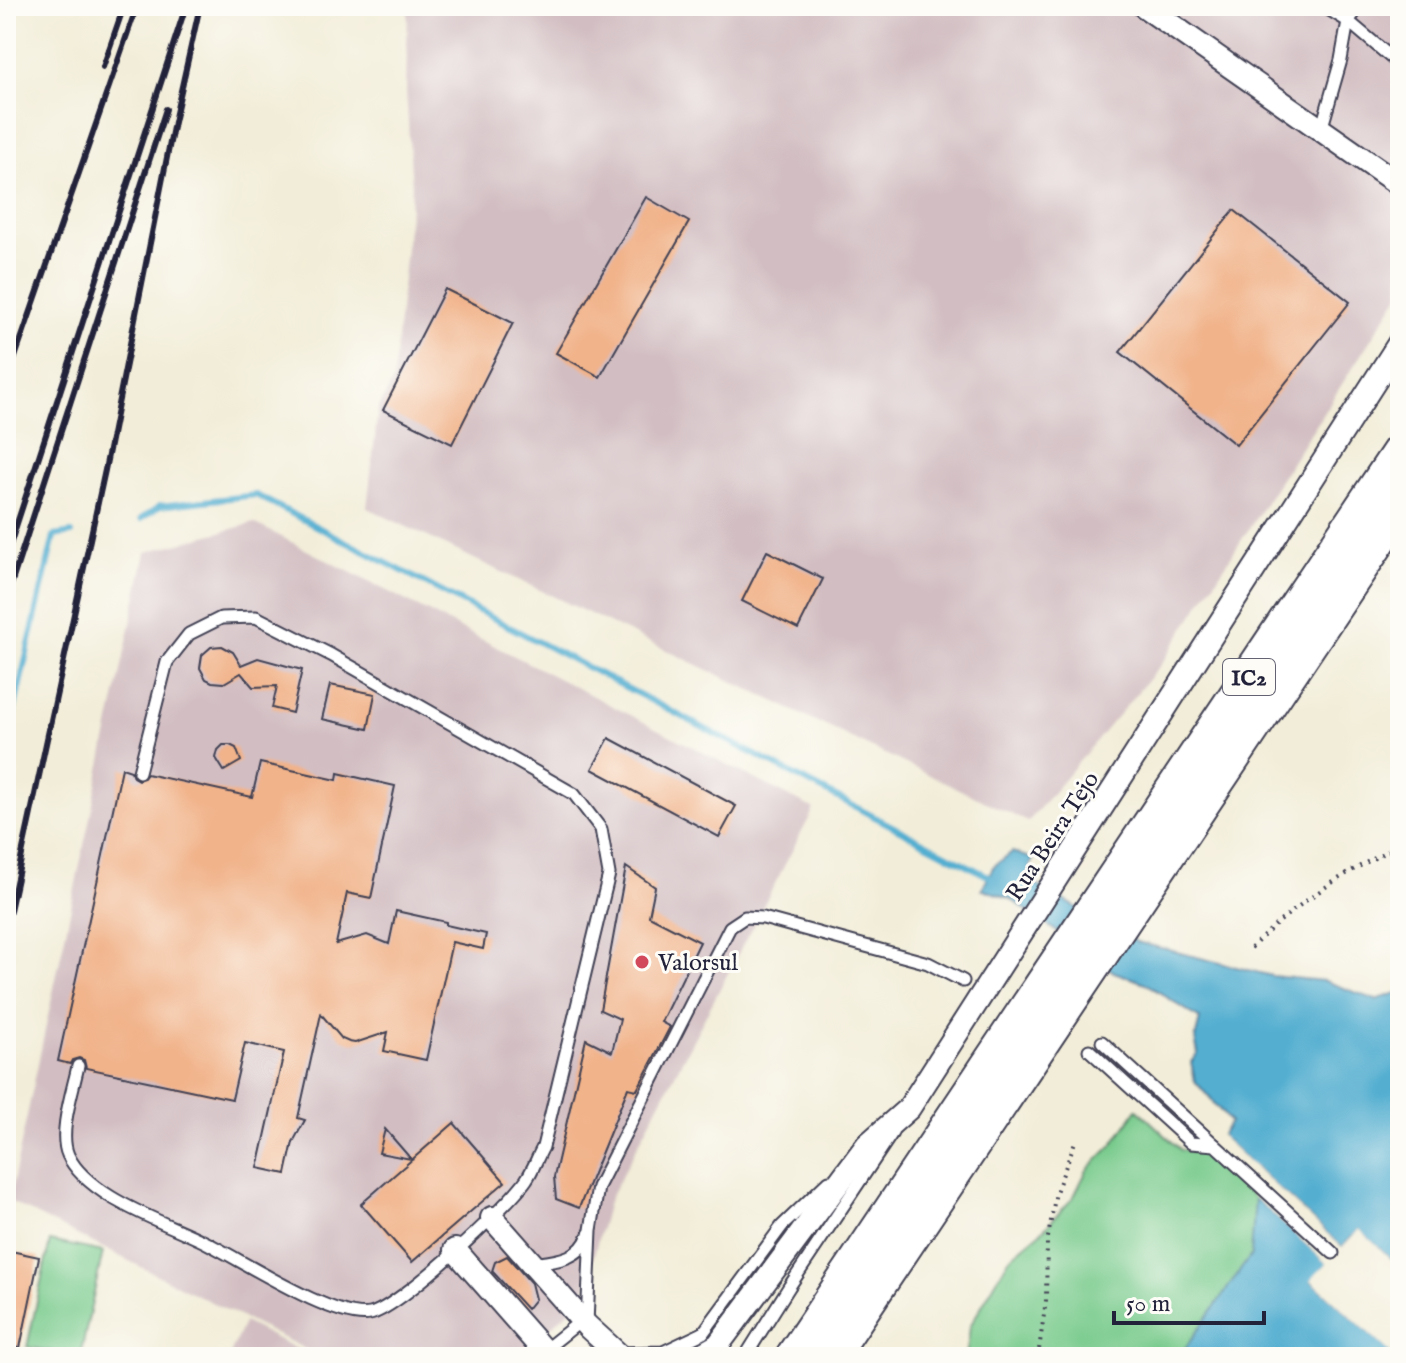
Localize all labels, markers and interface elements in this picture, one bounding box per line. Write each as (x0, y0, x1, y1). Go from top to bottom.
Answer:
road number: IC2 (1223, 659, 1275, 695)
street label: Rua Beira Tejo (1000, 766, 1107, 908)
place label: Valorsul (657, 948, 739, 979)
marker: Valorsul (633, 953, 651, 971)
scale bar (1114, 1275, 1264, 1325)
text: 50 m (1126, 1289, 1170, 1320)

